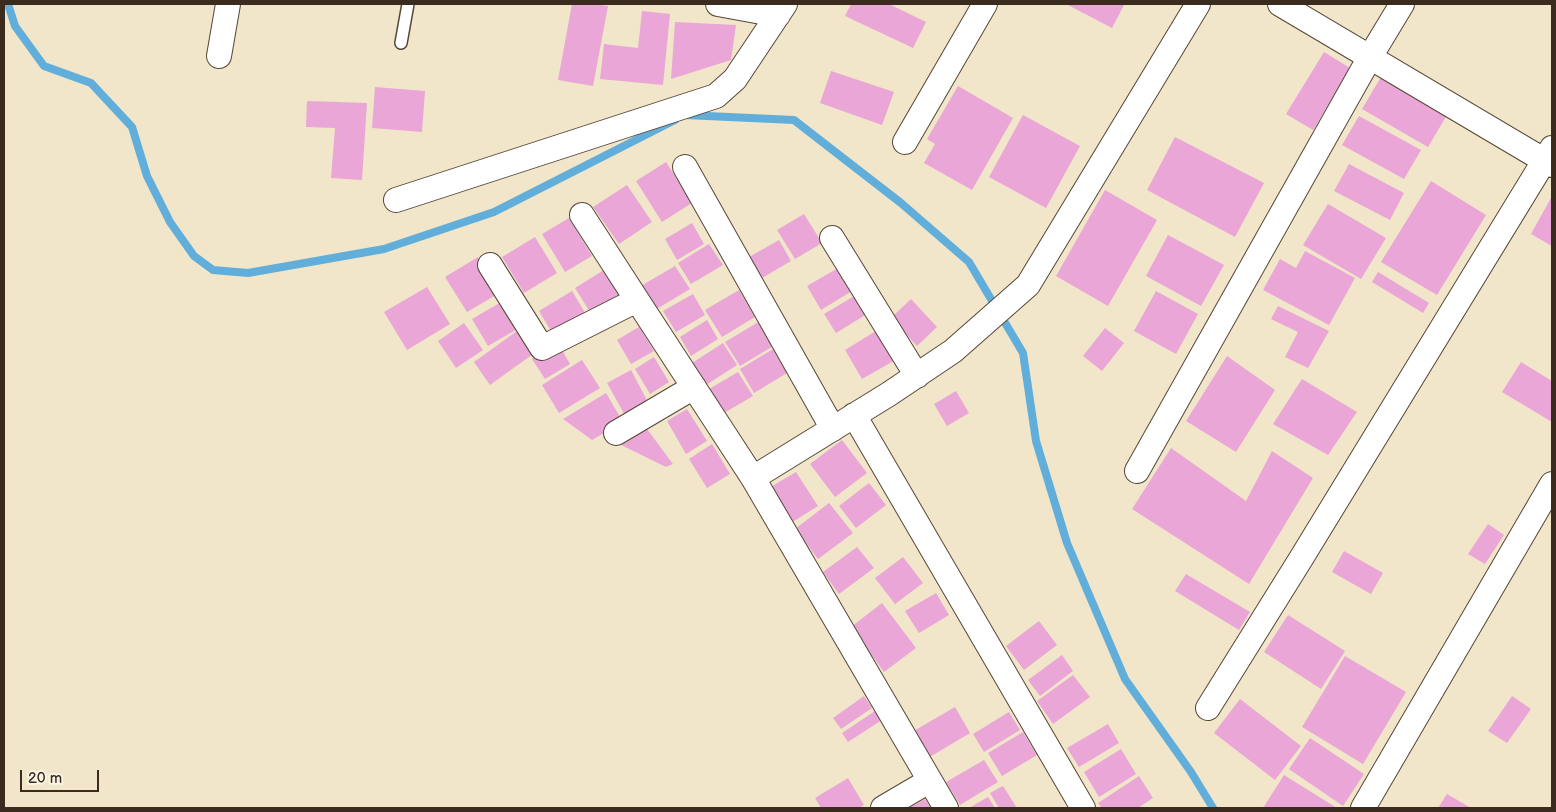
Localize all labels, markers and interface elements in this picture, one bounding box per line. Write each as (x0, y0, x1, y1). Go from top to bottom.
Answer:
scale bar (22, 760, 101, 792)
text: 20 m (28, 769, 62, 788)

